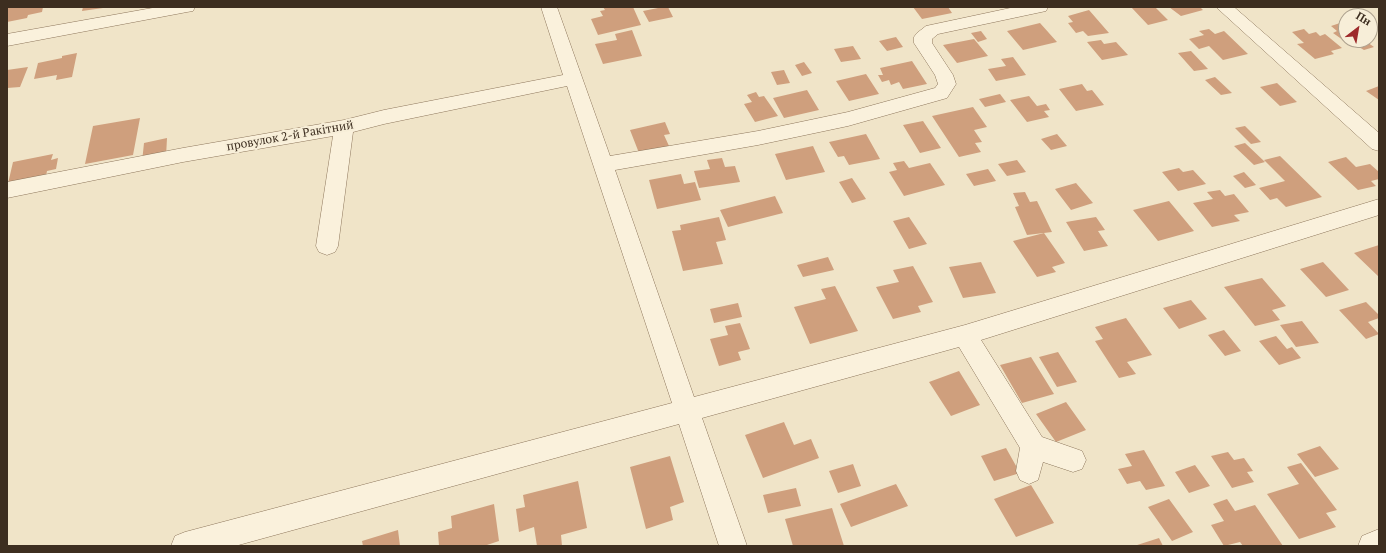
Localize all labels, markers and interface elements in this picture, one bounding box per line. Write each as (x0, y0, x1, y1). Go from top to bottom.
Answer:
north arrow (1338, 8, 1378, 48)
text: Пн (1353, 9, 1374, 29)
street label: провулок 2-й Ракітний (225, 118, 355, 154)

